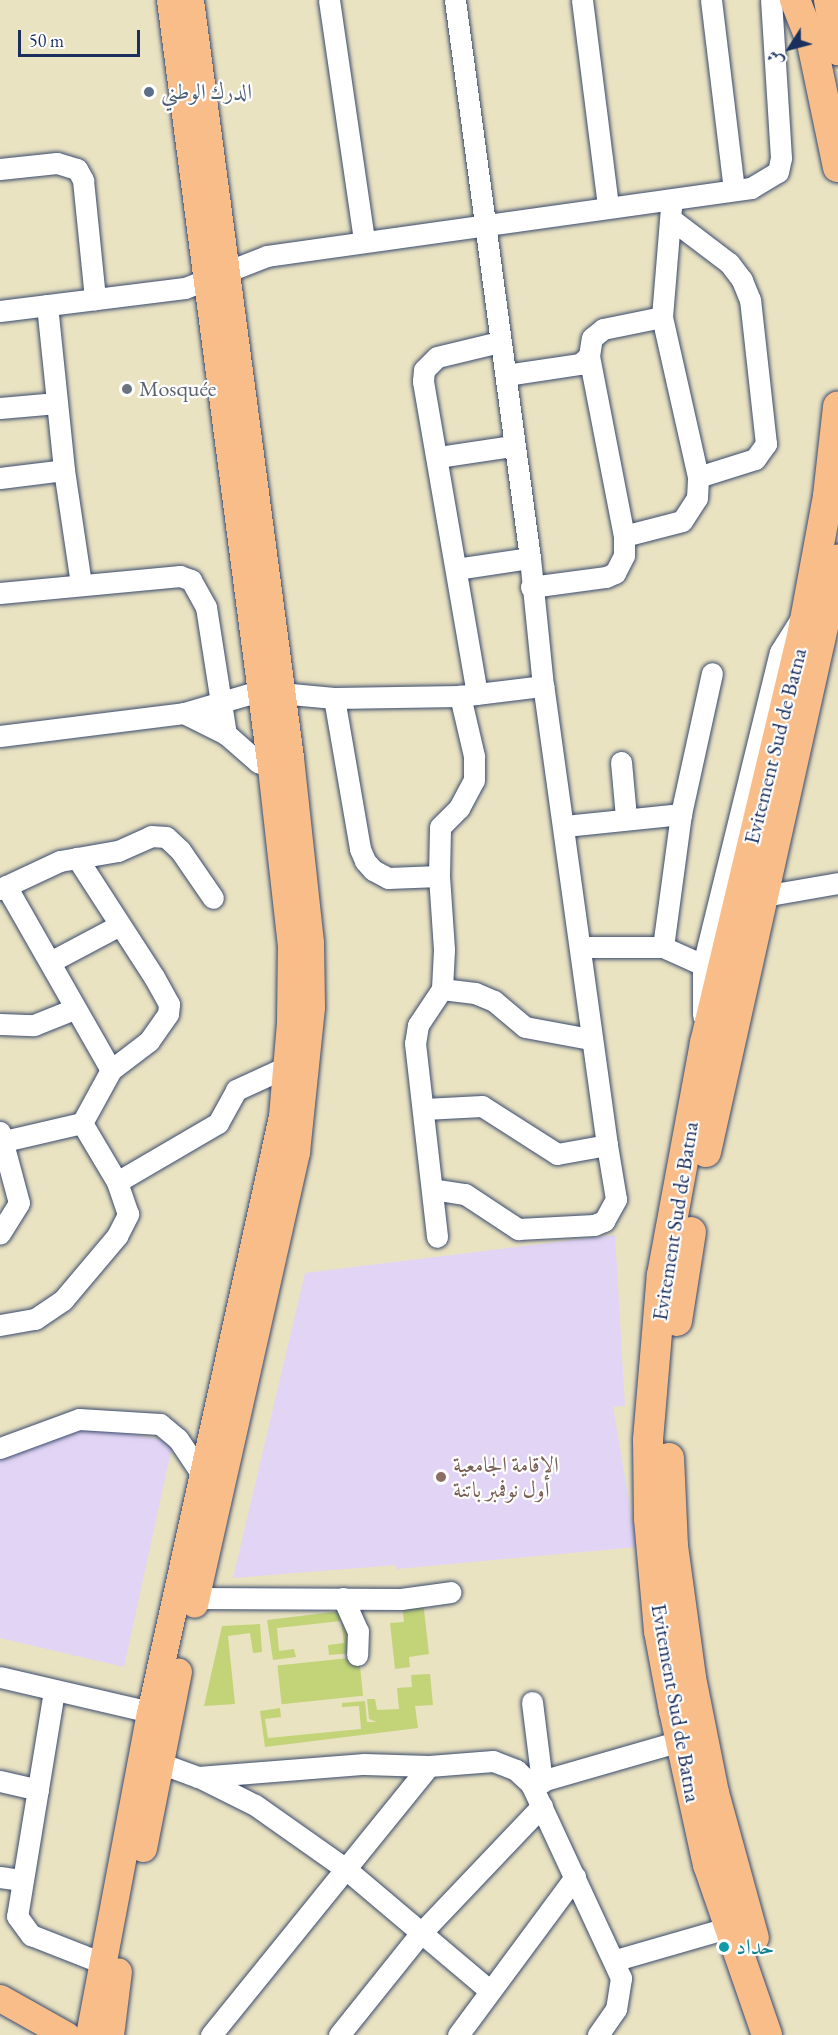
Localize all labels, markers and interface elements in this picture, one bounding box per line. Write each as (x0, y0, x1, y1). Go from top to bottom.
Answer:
scale bar (21, 18, 142, 56)
north arrow (760, 18, 820, 78)
text: 50 m (29, 29, 64, 52)
text: ش (762, 46, 788, 71)
place label: الدرك الوطني (161, 79, 252, 105)
marker: الدرك الوطني (142, 85, 156, 99)
place label: Mosquée (139, 376, 216, 402)
marker: Mosquée (120, 382, 134, 396)
street label: Evitement Sud de Batna (738, 645, 812, 847)
street label: Evitement Sud de Batna (646, 1120, 704, 1322)
place label: الإقامة الجامعية أول نوفمبر باتنة (453, 1451, 559, 1502)
marker: الإقامة الجامعية أول نوفمبر باتنة (434, 1470, 448, 1484)
street label: Evitement Sud de Batna (646, 1602, 706, 1804)
place label: حداد (736, 1934, 774, 1960)
marker: حداد (717, 1940, 731, 1954)

